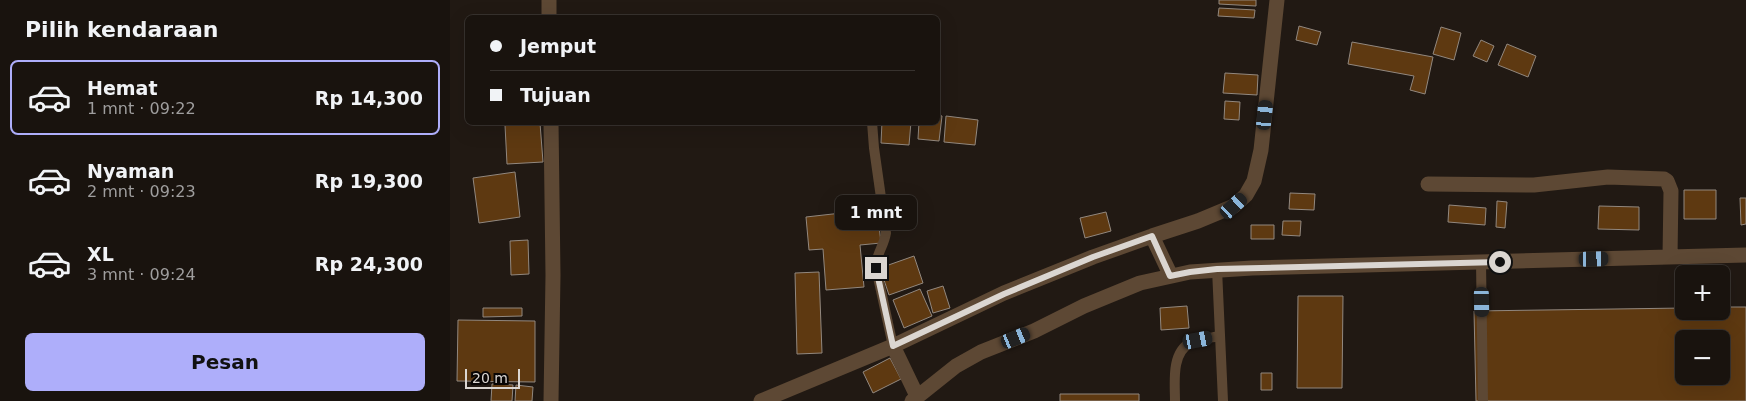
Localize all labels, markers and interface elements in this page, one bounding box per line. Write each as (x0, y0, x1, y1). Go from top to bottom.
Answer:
text: Pilih kendaraan (25, 17, 219, 42)
text: Jemput (520, 35, 596, 57)
icon: car (27, 75, 72, 120)
text: Hemat (87, 77, 158, 99)
text: Tujuan (520, 84, 591, 106)
text: Rp 14,300 (315, 87, 423, 109)
text: 1 mnt · 09:22 (87, 99, 196, 118)
car (1255, 99, 1274, 131)
icon: car (27, 158, 72, 203)
text: Nyaman (87, 160, 174, 182)
text: Rp 19,300 (315, 170, 423, 192)
text: 2 mnt · 09:23 (87, 182, 196, 201)
car (1217, 190, 1250, 222)
callout: 1 mnt (835, 196, 917, 230)
text: 1 mnt (850, 203, 902, 222)
icon: car (27, 241, 72, 286)
text: XL (87, 243, 114, 265)
route start (1489, 251, 1511, 273)
car (1578, 251, 1609, 267)
text: Rp 24,300 (315, 253, 423, 275)
route end (865, 257, 887, 279)
text: 3 mnt · 09:24 (87, 265, 196, 284)
map controls (1675, 265, 1730, 385)
button: + (1675, 265, 1730, 320)
car (1474, 287, 1489, 317)
car (999, 325, 1032, 351)
car (1181, 330, 1214, 350)
button: − (1675, 330, 1730, 385)
button: Pesan (25, 333, 425, 391)
scale bar (465, 366, 520, 389)
text: 20 m (472, 370, 508, 386)

